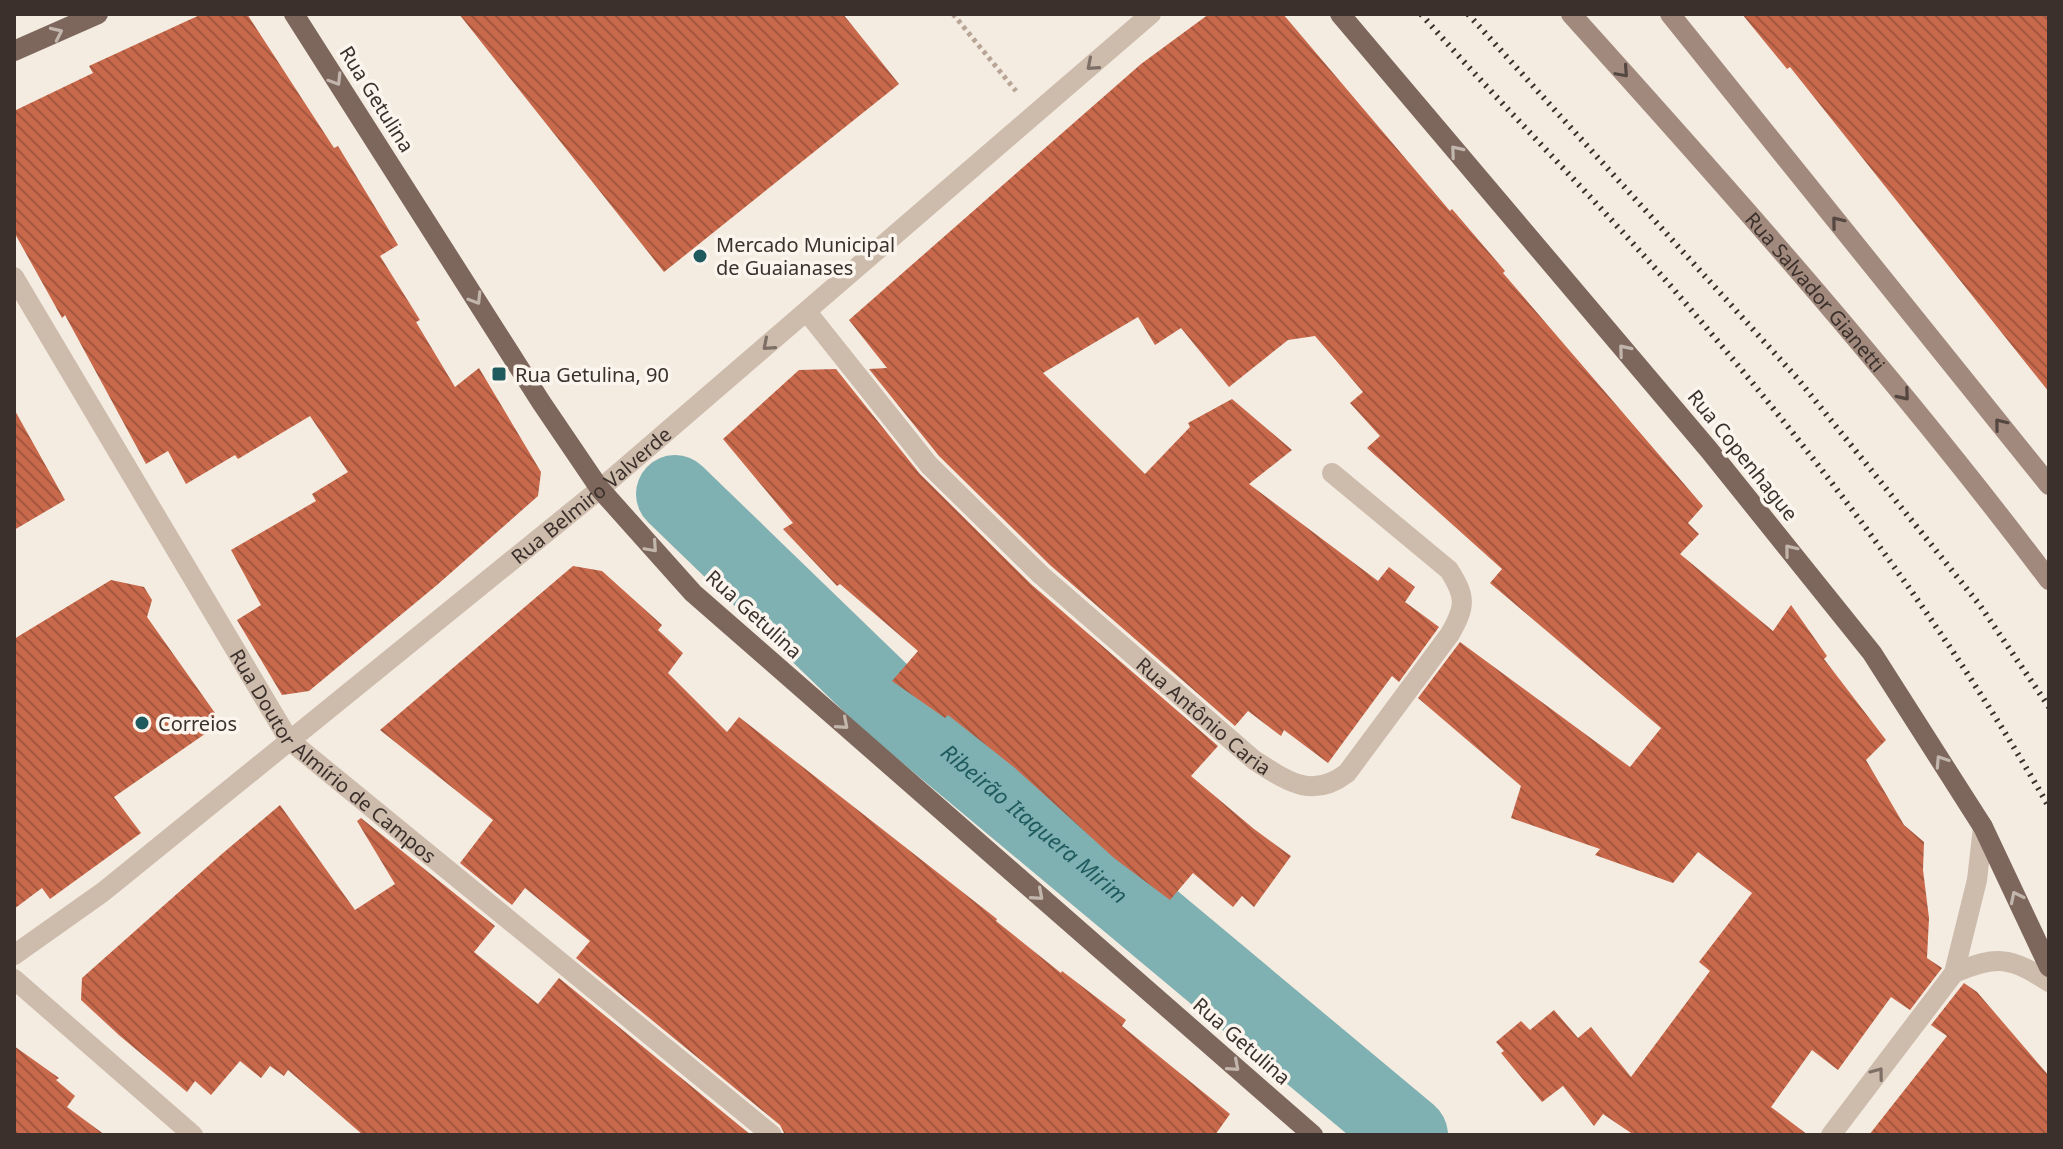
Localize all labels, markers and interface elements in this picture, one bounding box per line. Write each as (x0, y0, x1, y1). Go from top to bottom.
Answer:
one-way arrow (48, 27, 63, 43)
street label: Rua Getulina (334, 41, 420, 157)
one-way arrow (1086, 55, 1101, 70)
one-way arrow (1614, 63, 1629, 77)
one-way arrow (327, 71, 342, 86)
one-way arrow (1451, 146, 1466, 160)
street label: Rua Salvador Gianetti (1740, 206, 1892, 377)
one-way arrow (1832, 217, 1847, 231)
place label: Mercado Municipal de Guaianases (716, 231, 895, 281)
marker: Mercado Municipal de Guaianases (691, 247, 709, 265)
one-way arrow (466, 290, 481, 305)
one-way arrow (763, 335, 778, 350)
one-way arrow (1619, 344, 1634, 359)
place label: Rua Getulina, 90 (515, 361, 669, 388)
marker: Rua Getulina, 90 (490, 365, 508, 383)
street label: Rua Copenhague (1682, 384, 1804, 526)
one-way arrow (1894, 386, 1909, 400)
one-way arrow (1995, 419, 2010, 433)
street label: Rua Belmiro Valverde (505, 420, 677, 570)
one-way arrow (643, 538, 657, 552)
one-way arrow (1785, 544, 1799, 559)
street label: Rua Getulina (700, 564, 808, 664)
street label: Rua Doutor Almírio de Campos (224, 644, 442, 869)
street label: Rua Antônio Caria (1131, 651, 1276, 781)
place label: Correios (158, 710, 237, 737)
marker: Correios (133, 714, 151, 732)
one-way arrow (833, 714, 848, 728)
water label: Ribeirão Itaquera Mirim (935, 736, 1135, 910)
one-way arrow (1935, 755, 1950, 770)
one-way arrow (1029, 885, 1044, 899)
one-way arrow (2010, 890, 2026, 905)
street label: Rua Getulina (1188, 991, 1296, 1091)
one-way arrow (1225, 1056, 1240, 1071)
one-way arrow (1869, 1067, 1883, 1081)

